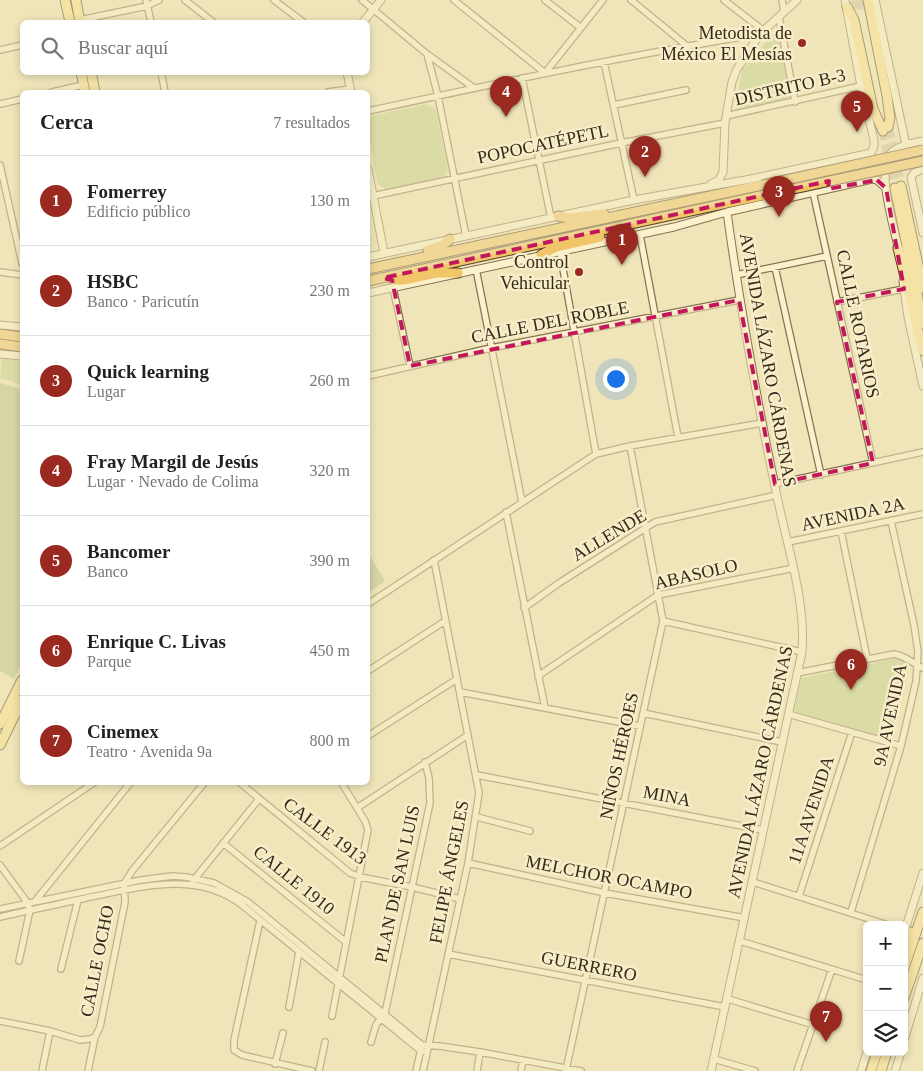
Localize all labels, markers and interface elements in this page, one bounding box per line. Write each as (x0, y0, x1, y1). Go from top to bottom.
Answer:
search box (20, 20, 370, 75)
place label: Metodista de México El Mesías (661, 23, 792, 64)
icon: search (38, 34, 66, 62)
text: Buscar aquí (78, 37, 168, 58)
marker: Metodista de México El Mesías (796, 37, 808, 49)
street label: DISTRITO B-3 (733, 65, 847, 109)
pin: 4 (490, 76, 522, 117)
pin: 5 (841, 91, 873, 132)
text: Cerca (40, 110, 93, 134)
text: 7 resultados (273, 114, 350, 131)
street label: POPOCATÉPETL (475, 119, 611, 168)
pin: 2 (629, 136, 661, 177)
pin: 3 (763, 176, 795, 217)
text: Fomerrey (87, 181, 167, 202)
text: 1 (52, 192, 60, 209)
text: 130 m (310, 192, 350, 209)
text: Edificio público (87, 203, 191, 220)
pin: 1 (606, 224, 638, 265)
street label: AVENIDA LÁZARO CÁRDENAS (736, 231, 801, 489)
street label: CALLE ROTARIOS (833, 248, 883, 400)
place label: Control Vehicular (500, 252, 569, 293)
marker: Control Vehicular (573, 266, 585, 278)
text: HSBC (87, 271, 139, 292)
text: 2 (52, 282, 60, 299)
text: 230 m (310, 282, 350, 299)
text: Banco · Paricutín (87, 293, 199, 310)
street label: CALLE DEL ROBLE (469, 297, 631, 347)
text: Quick learning (87, 361, 209, 382)
your location (603, 366, 629, 392)
text: 3 (52, 372, 60, 389)
text: 260 m (310, 372, 350, 389)
text: Lugar (87, 383, 125, 400)
text: Fray Margil de Jesús (87, 451, 259, 472)
text: 4 (52, 462, 60, 479)
text: 320 m (310, 462, 350, 479)
text: Lugar · Nevado de Colima (87, 473, 259, 490)
street label: AVENIDA 2A (799, 493, 907, 535)
street label: ALLENDE (568, 505, 650, 565)
text: Bancomer (87, 541, 170, 562)
text: 5 (52, 552, 60, 569)
text: 390 m (310, 552, 350, 569)
street label: ABASOLO (652, 555, 740, 593)
text: Banco (87, 563, 128, 580)
text: Enrique C. Livas (87, 631, 226, 652)
text: 6 (52, 642, 60, 659)
text: 450 m (310, 642, 350, 659)
street label: AVENIDA LÁZARO CÁRDENAS (722, 644, 797, 900)
pin: 6 (835, 649, 867, 690)
text: Parque (87, 653, 131, 670)
street label: 9A AVENIDA (869, 662, 911, 768)
street label: NIÑOS HÉROES (595, 690, 642, 821)
text: Cinemex (87, 721, 159, 742)
text: 7 (52, 732, 60, 749)
text: 800 m (310, 732, 350, 749)
text: Teatro · Avenida 9a (87, 743, 212, 760)
street label: 11A AVENIDA (784, 753, 838, 867)
street label: MINA (642, 782, 692, 810)
street label: CALLE 1913 (280, 793, 370, 869)
street label: FELIPE ÁNGELES (424, 798, 473, 945)
street label: PLAN DE SAN LUIS (371, 803, 423, 965)
street label: CALLE 1910 (249, 841, 339, 919)
street label: MELCHOR OCAMPO (524, 851, 694, 903)
street label: CALLE OCHO (76, 903, 118, 1019)
map controls (863, 921, 908, 1056)
button: + (863, 921, 908, 966)
street label: GUERRERO (539, 947, 639, 985)
button: − (863, 966, 908, 1011)
pin: 7 (810, 1001, 842, 1042)
button: layers (863, 1011, 908, 1056)

